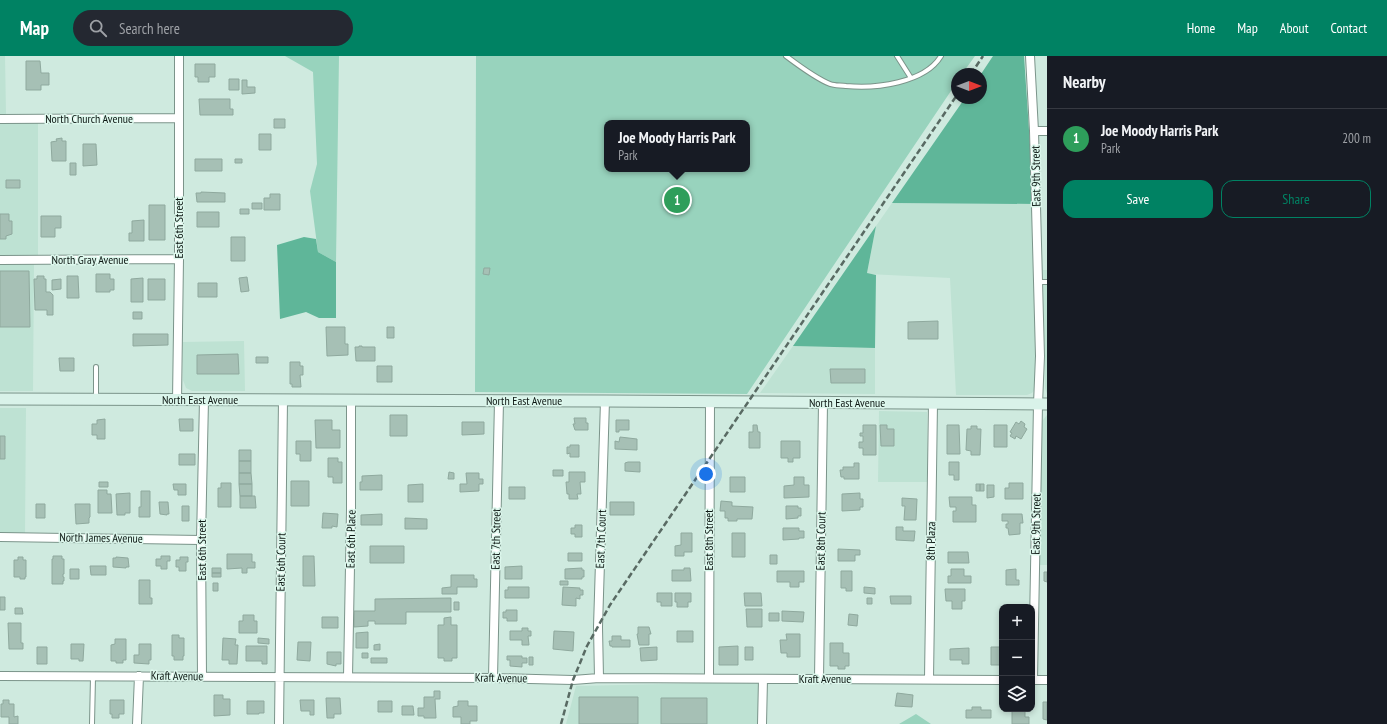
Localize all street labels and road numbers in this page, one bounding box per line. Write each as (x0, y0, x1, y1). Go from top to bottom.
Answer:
street label: North Church Avenue (45, 111, 133, 126)
street label: East 9th Street (1027, 145, 1044, 207)
street label: East 6th Street (171, 197, 186, 259)
street label: North Gray Avenue (51, 252, 129, 267)
street label: North East Avenue (162, 392, 238, 407)
street label: North East Avenue (486, 393, 562, 408)
street label: North East Avenue (809, 395, 885, 410)
street label: East 9th Street (1027, 493, 1044, 555)
street label: East 7th Street (487, 508, 504, 570)
street label: East 7th Court (592, 509, 609, 569)
street label: East 8th Street (701, 509, 716, 571)
street label: East 6th Place (342, 510, 359, 568)
street label: East 8th Court (812, 511, 829, 571)
street label: East 6th Street (194, 519, 209, 581)
street label: 8th Plaza (923, 521, 938, 560)
street label: North James Avenue (59, 529, 143, 546)
street label: East 6th Court (272, 532, 289, 592)
street label: Kraft Avenue (151, 668, 203, 683)
street label: Kraft Avenue (475, 670, 527, 685)
street label: Kraft Avenue (799, 671, 851, 686)

